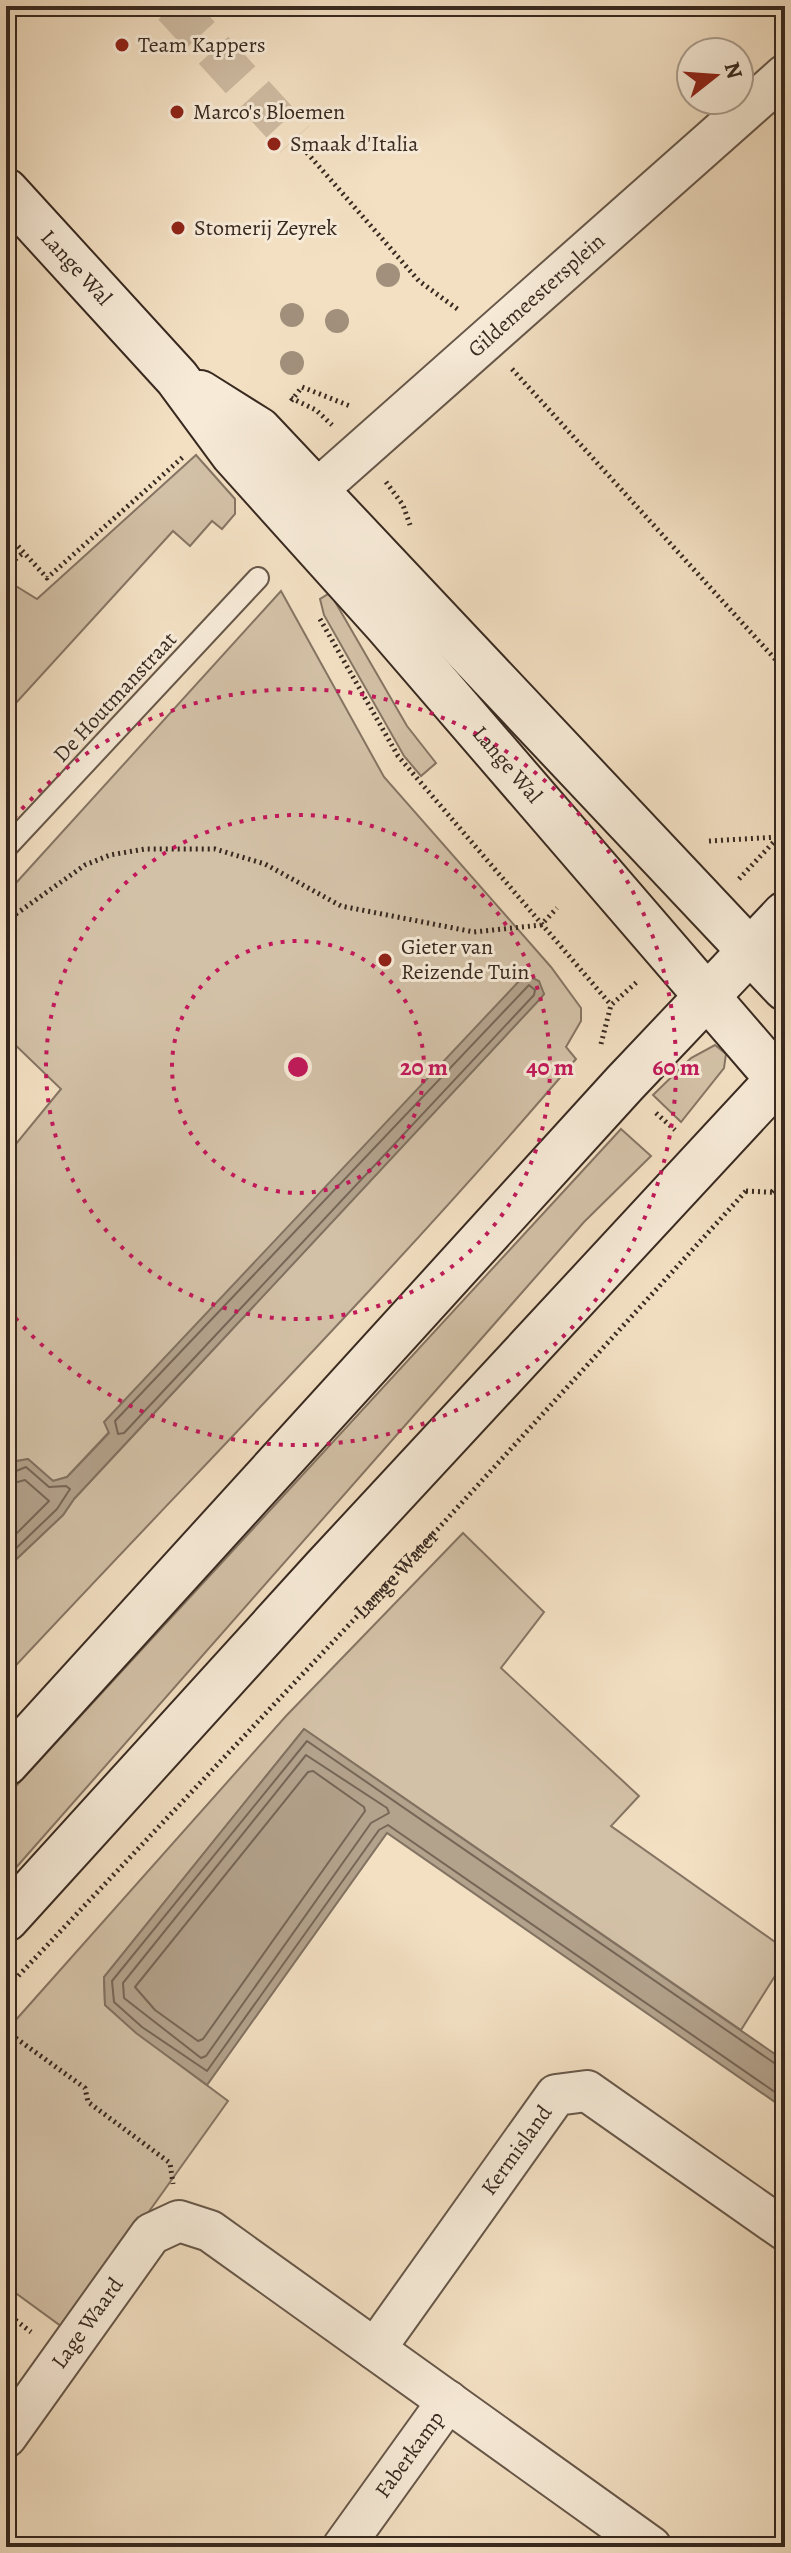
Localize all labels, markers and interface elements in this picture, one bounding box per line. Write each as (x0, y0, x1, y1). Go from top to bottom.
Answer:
place label: Team Kappers (138, 30, 266, 60)
marker: Team Kappers (113, 36, 131, 54)
north arrow (675, 36, 755, 116)
text: N (716, 58, 750, 82)
place label: Marco's Bloemen (193, 97, 345, 127)
marker: Marco's Bloemen (168, 103, 186, 121)
place label: Smaak d'Italia (290, 129, 419, 159)
marker: Smaak d'Italia (265, 135, 283, 153)
place label: Stomerij Zeyrek (194, 213, 337, 243)
marker: Stomerij Zeyrek (169, 219, 187, 237)
street label: Lange Wal (34, 223, 119, 312)
street label: Gildemeestersplein (461, 226, 611, 364)
street label: De Houtmanstraat (47, 625, 183, 769)
street label: Lange Wal (465, 719, 549, 810)
place label: Gieter van Reizende Tuin (401, 932, 529, 987)
marker: Gieter van Reizende Tuin (376, 951, 394, 969)
text: 20 m (400, 1051, 448, 1083)
text: 40 m (526, 1051, 574, 1083)
text: 60 m (652, 1051, 700, 1083)
centre of rings (284, 1053, 312, 1081)
street label: Lange Water (347, 1522, 446, 1626)
street label: Kermisland (474, 2099, 559, 2201)
street label: Lage Waard (44, 2271, 130, 2375)
street label: Faberkamp (368, 2405, 451, 2504)

